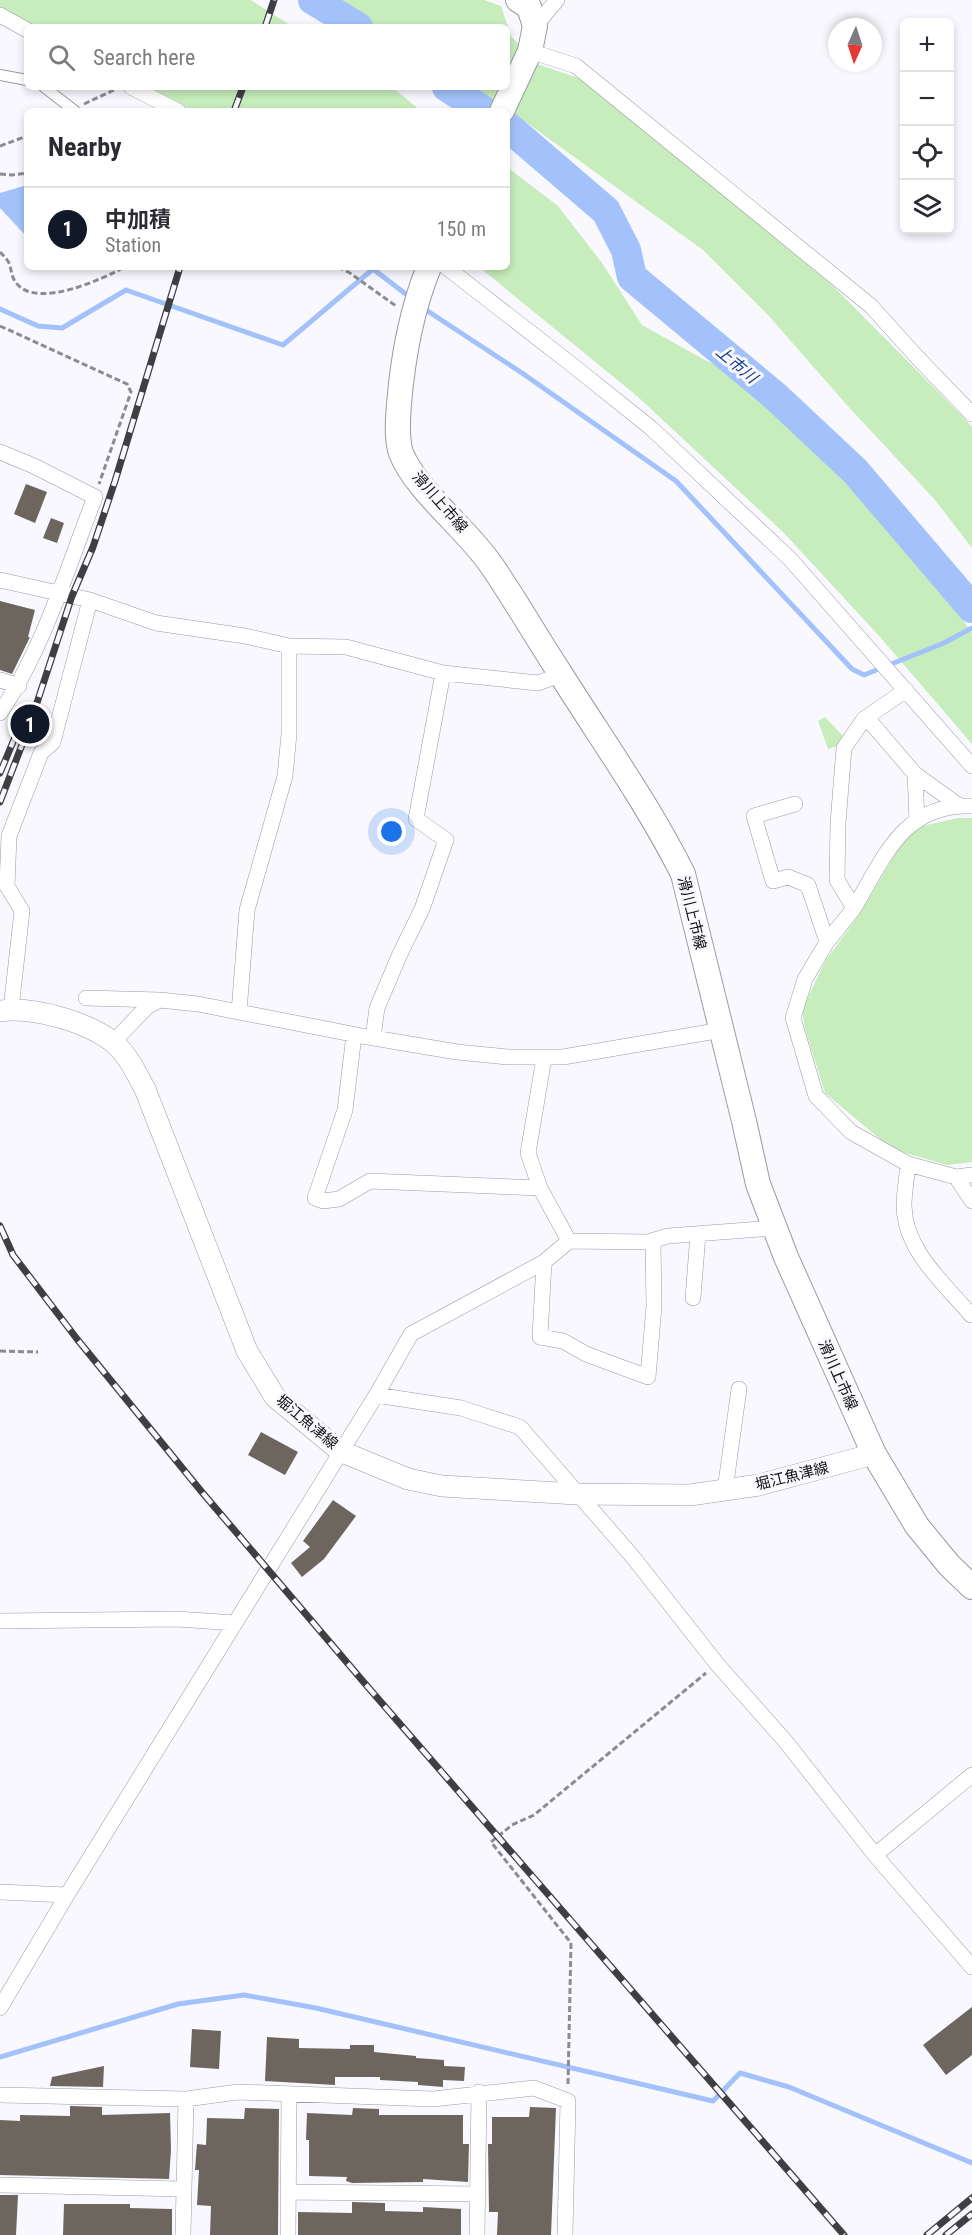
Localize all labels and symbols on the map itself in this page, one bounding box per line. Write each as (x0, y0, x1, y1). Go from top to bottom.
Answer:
north arrow (828, 18, 882, 72)
water label: 上市川 (712, 342, 763, 388)
street label: 滑川上市線 (409, 468, 471, 536)
pin: 1 (10, 702, 50, 746)
your location (377, 817, 406, 846)
street label: 滑川上市線 (674, 874, 710, 952)
street label: 滑川上市線 (815, 1337, 861, 1413)
street label: 堀江魚津線 (272, 1391, 342, 1453)
street label: 堀江魚津線 (753, 1458, 831, 1494)

